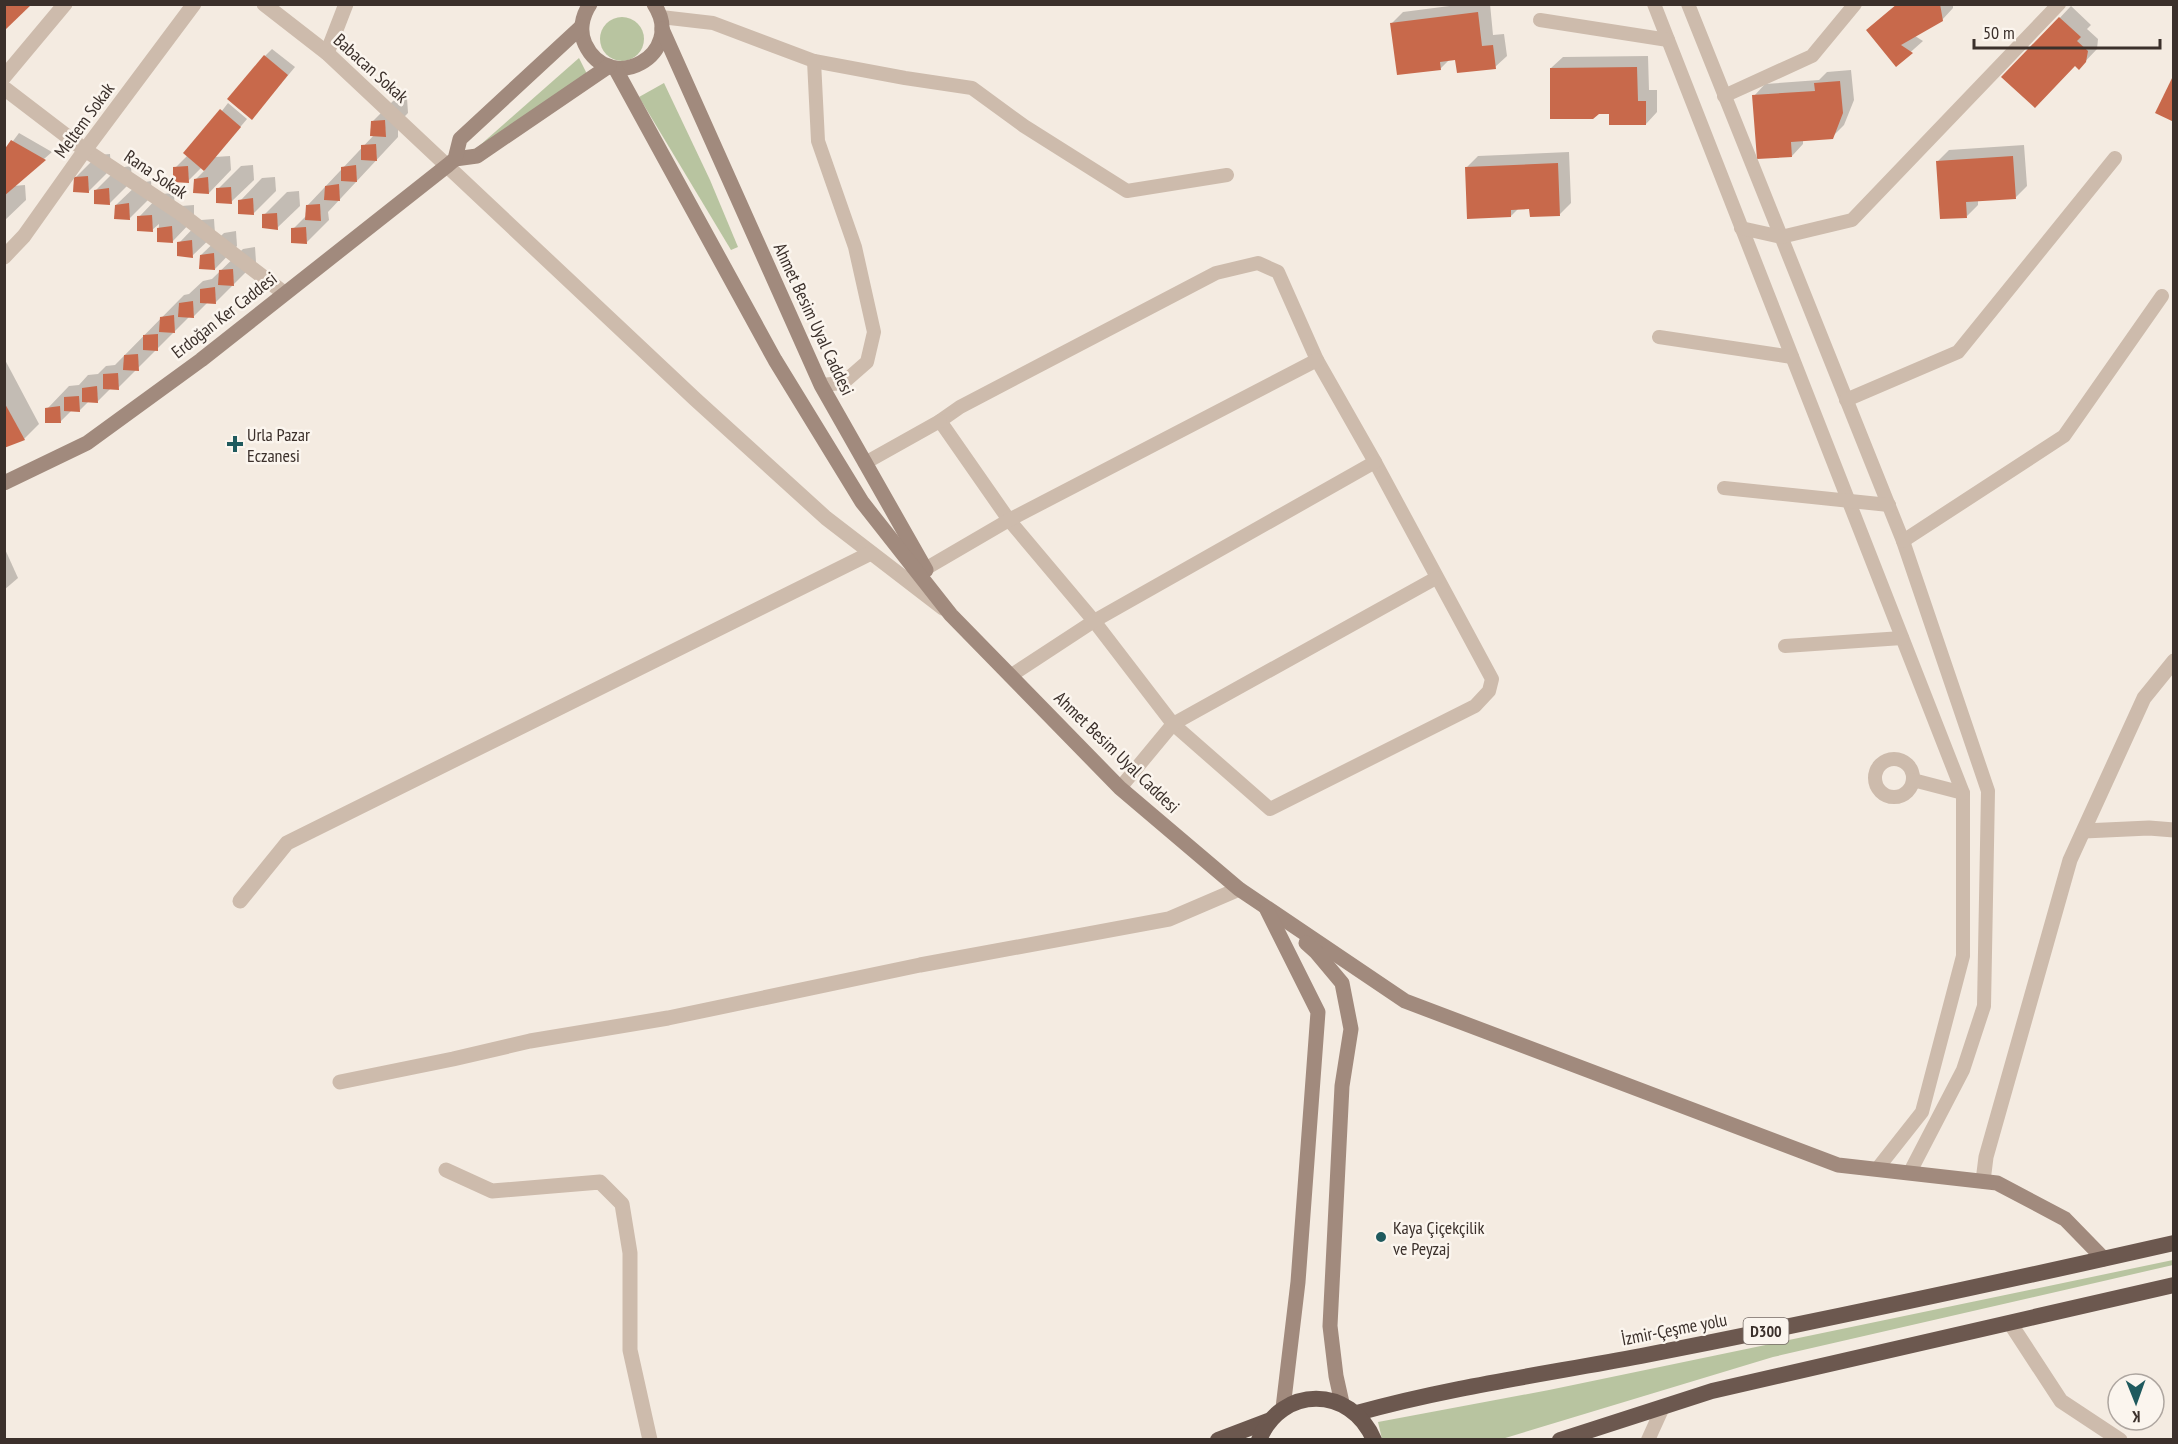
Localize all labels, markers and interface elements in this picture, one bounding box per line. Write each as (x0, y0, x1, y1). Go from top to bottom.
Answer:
scale bar (1974, 12, 2160, 50)
text: 50 m (1983, 21, 2015, 44)
street label: Babacan Sokak (329, 28, 413, 108)
street label: Meltem Sokak (49, 78, 119, 162)
street label: Rana Sokak (120, 145, 192, 204)
street label: Ahmet Besim Uyal Caddesi (769, 239, 859, 399)
street label: Erdoğan Ker Caddesi (167, 267, 281, 363)
place label: Urla Pazar Eczanesi (247, 423, 310, 467)
marker: Urla Pazar Eczanesi (228, 437, 242, 451)
street label: Ahmet Besim Uyal Caddesi (1050, 686, 1184, 818)
place label: Kaya Çiçekçilik ve Peyzaj (1393, 1216, 1484, 1260)
marker: Kaya Çiçekçilik ve Peyzaj (1374, 1230, 1388, 1244)
street label: İzmir-Çeşme yolu (1619, 1307, 1729, 1351)
road number: D300 (1744, 1318, 1788, 1344)
north arrow (2106, 1372, 2166, 1432)
text: K (2131, 1407, 2141, 1427)

